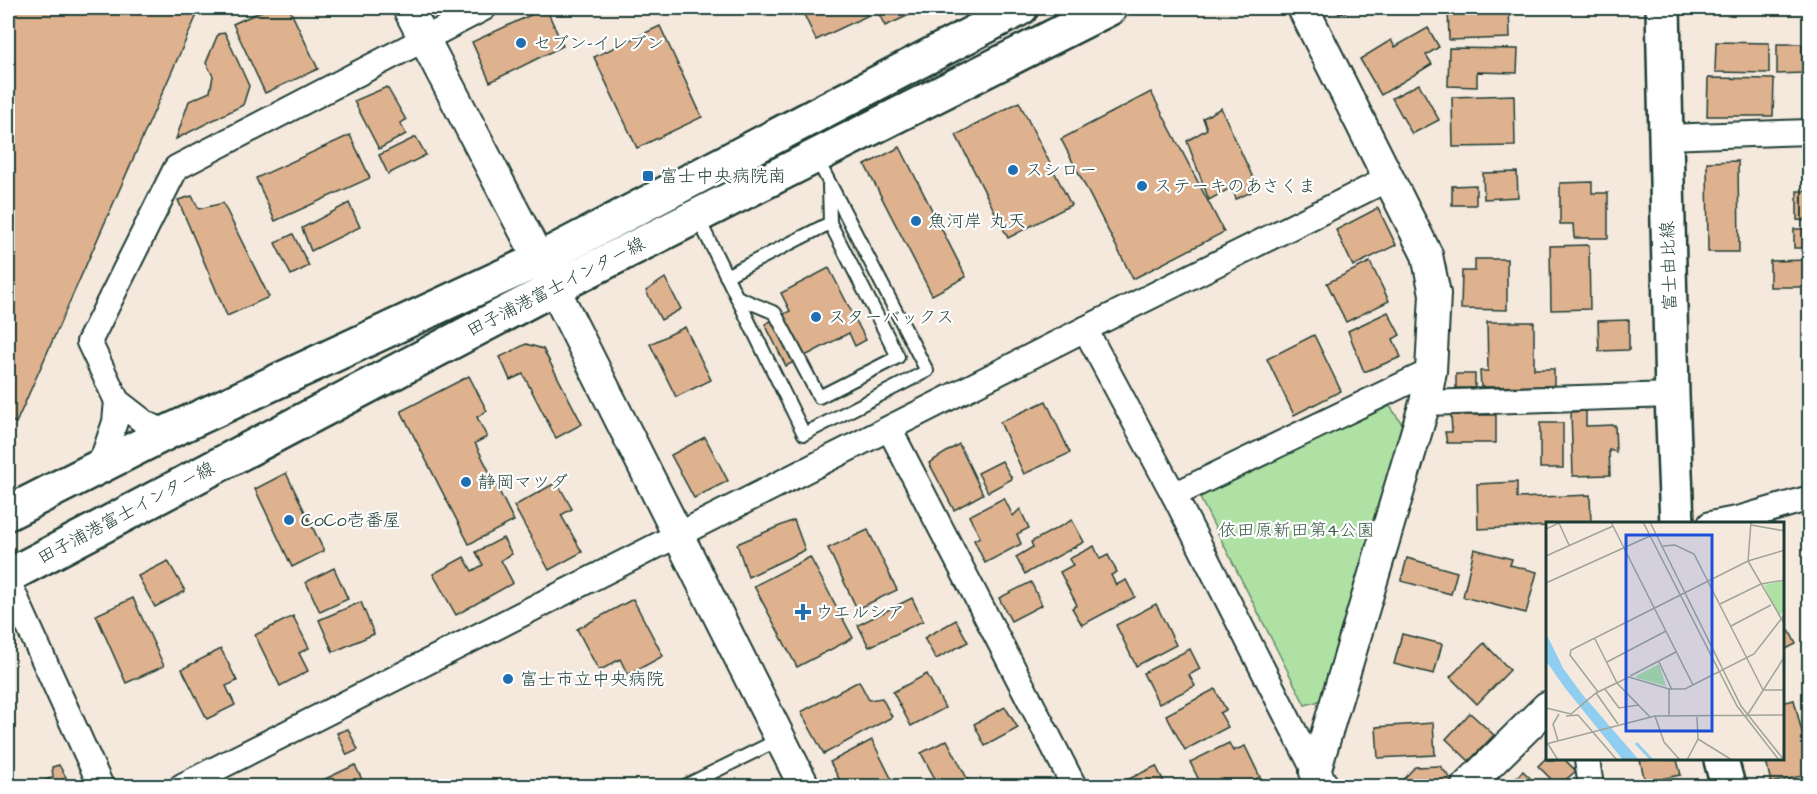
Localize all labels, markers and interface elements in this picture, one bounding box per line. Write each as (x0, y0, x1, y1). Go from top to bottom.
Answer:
place label: セブン-イレブン (533, 31, 665, 56)
marker: セブン-イレブン (514, 36, 528, 50)
place label: スシロー (1025, 158, 1097, 183)
marker: スシロー (1006, 163, 1020, 177)
place label: 富士中央病院南 (660, 164, 786, 189)
marker: 富士中央病院南 (641, 169, 655, 183)
place label: ステーキのあさくま (1154, 174, 1316, 199)
marker: ステーキのあさくま (1135, 179, 1149, 193)
place label: 魚河岸 丸天 (928, 209, 1025, 234)
marker: 魚河岸 丸天 (909, 214, 923, 228)
street label: 富士由比線 (1655, 221, 1683, 311)
street label: 田子浦港富士インター線 (462, 231, 650, 343)
place label: スターバックス (828, 305, 954, 330)
marker: スターバックス (809, 310, 823, 324)
street label: 田子浦港富士インター線 (33, 456, 219, 570)
place label: 静岡マツダ (478, 470, 568, 495)
marker: 静岡マツダ (459, 475, 473, 489)
place label: CoCo壱番屋 (301, 508, 401, 533)
marker: CoCo壱番屋 (282, 513, 296, 527)
park label: 依田原新田第4公園 (1219, 518, 1375, 543)
inset map (1546, 522, 1784, 761)
place label: ウエルシア (815, 600, 905, 625)
marker: ウエルシア (796, 605, 810, 619)
place label: 富士市立中央病院 (520, 667, 664, 692)
marker: 富士市立中央病院 (501, 672, 515, 686)

